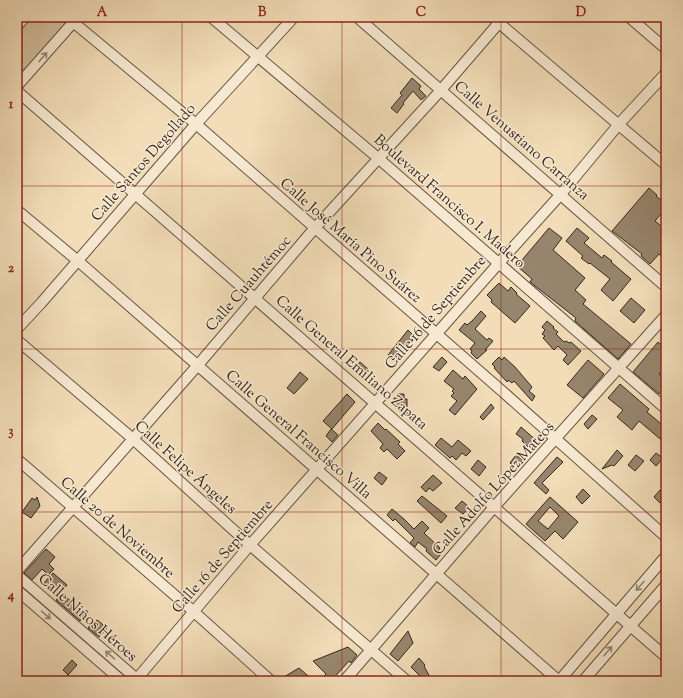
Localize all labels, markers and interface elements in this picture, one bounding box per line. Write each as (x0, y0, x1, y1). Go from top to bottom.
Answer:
text: A (97, 4, 108, 22)
text: B (258, 4, 267, 22)
text: C (416, 4, 426, 22)
text: D (576, 4, 586, 22)
one-way arrow (38, 52, 47, 62)
street label: Calle Venustiano Carranza (449, 77, 593, 206)
text: 1 (9, 96, 14, 114)
street label: Calle Santos Degollado (87, 99, 201, 226)
street label: Boulevard Francisco I. Madero (369, 130, 529, 274)
street label: Calle José María Pino Suárez (275, 174, 426, 309)
street label: Calle Cuauhtémoc (201, 231, 297, 337)
street label: Calle 16 de Septiembre (381, 251, 492, 375)
text: 2 (8, 260, 15, 278)
street label: Calle General Emiliano Zapata (270, 291, 432, 435)
street label: Calle General Francisco Villa (220, 366, 376, 505)
street label: Calle Felipe Ángeles (129, 416, 241, 520)
street label: Calle Adolfo López Mateos (428, 417, 560, 561)
text: 3 (8, 423, 14, 441)
street label: Calle 20 de Noviembre (55, 472, 179, 584)
street label: Calle 16 de Septiembre (168, 495, 279, 619)
street label: Calle Niños Héroes (33, 569, 141, 667)
one-way arrow (636, 580, 645, 591)
text: 4 (7, 587, 15, 605)
one-way arrow (41, 611, 52, 620)
one-way arrow (604, 646, 613, 657)
one-way arrow (105, 651, 115, 660)

